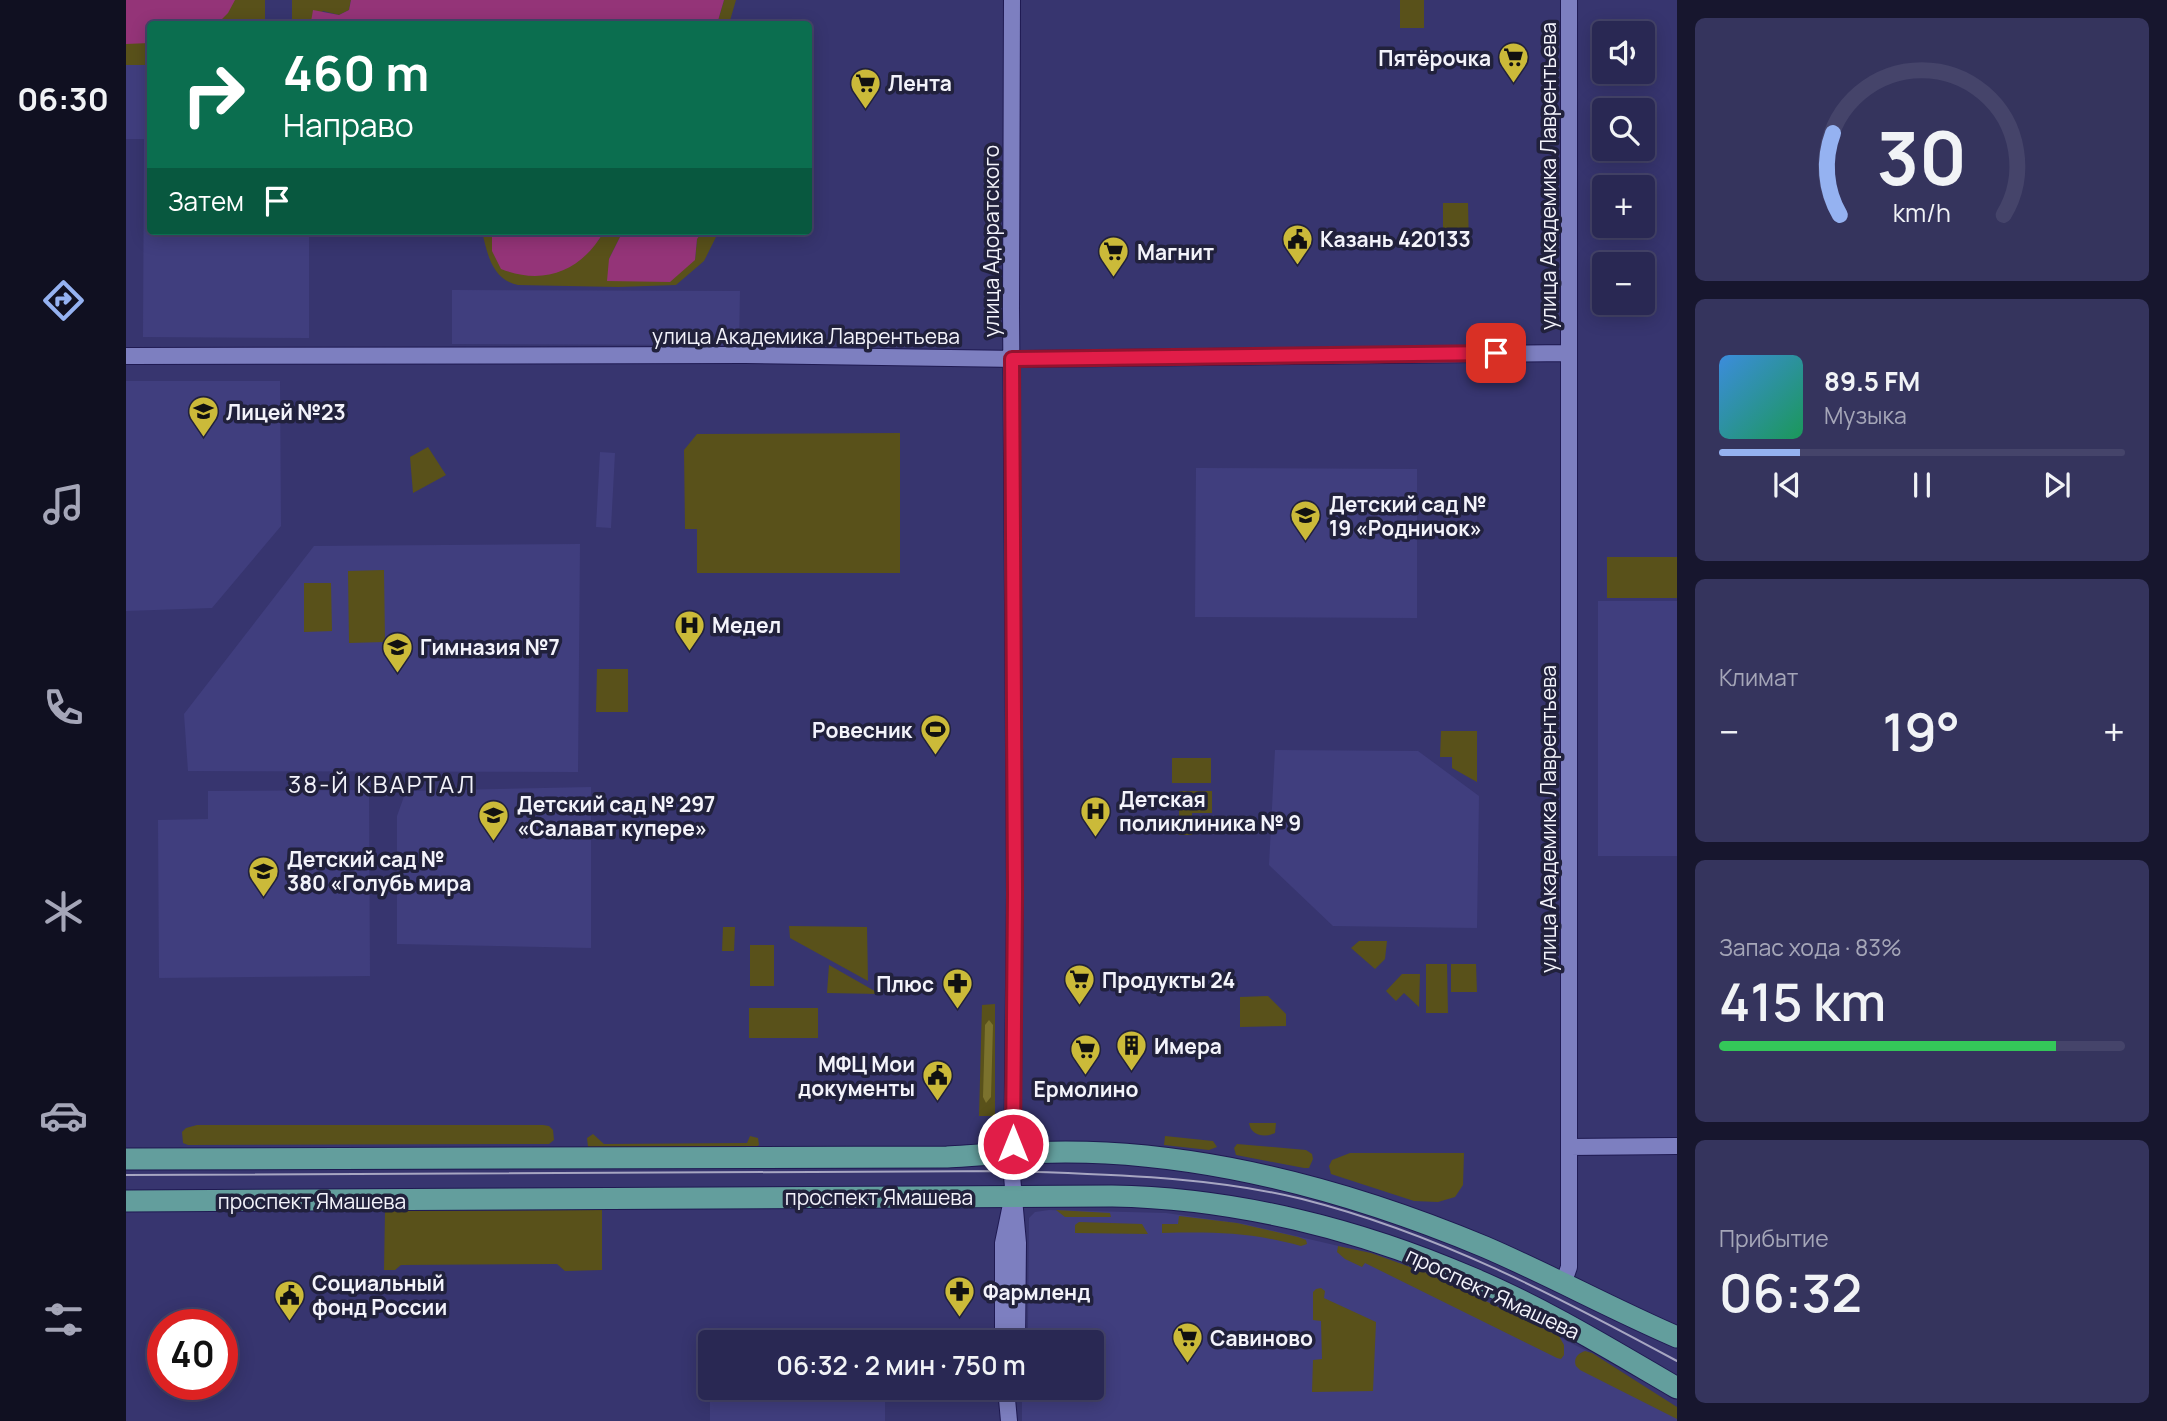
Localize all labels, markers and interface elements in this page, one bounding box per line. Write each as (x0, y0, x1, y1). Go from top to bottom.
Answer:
map controls (1592, 21, 1655, 315)
button: sound (1592, 21, 1655, 84)
street label: улица Академика Лаврентьева (1534, 22, 1562, 330)
text: 460 m (283, 39, 429, 106)
supermarket icon: Пятёрочка (1497, 41, 1531, 85)
place label: Пятёрочка (1378, 44, 1491, 72)
icon: right (168, 49, 259, 140)
supermarket icon: Лента (848, 66, 882, 110)
place label: Лента (888, 69, 952, 97)
text: 06:30 (17, 77, 109, 121)
button: search (1592, 98, 1655, 161)
text: Направо (283, 103, 414, 147)
text: 30 (1877, 108, 1967, 208)
street label: улица Адоратского (977, 145, 1005, 337)
button: + (1592, 175, 1655, 238)
icon: arrive (258, 182, 296, 220)
text: Затем (168, 183, 244, 219)
text: km/h (1893, 195, 1951, 230)
public building icon: Казань 420133 (1280, 222, 1314, 266)
place label: Казань 420133 (1320, 225, 1471, 253)
supermarket icon: Магнит (1097, 235, 1131, 279)
place label: Магнит (1137, 238, 1214, 266)
button: − (1592, 252, 1655, 315)
icon: directions (39, 276, 88, 325)
street label: улица Академика Лаврентьева (652, 322, 960, 350)
pin (1466, 323, 1526, 383)
icon: arrive (1477, 334, 1515, 372)
text: 89.5 FM (1824, 363, 1920, 399)
school or university icon: Лицей №23 (186, 395, 220, 439)
place label: Лицей №23 (226, 398, 346, 426)
text: Музыка (1824, 399, 1907, 431)
icon: previous (1768, 466, 1806, 504)
icon: pause (1903, 466, 1941, 504)
icon: next (2038, 466, 2076, 504)
icon: music (39, 480, 88, 529)
place label: Детский сад № 19 «Родничок» (1329, 490, 1486, 542)
school or university icon: Детский сад № 19 «Родничок» (1289, 499, 1323, 543)
hospital icon: Медел (672, 608, 706, 652)
place label: Медел (712, 611, 781, 639)
school or university icon: Гимназия №7 (380, 630, 414, 674)
place label: Гимназия №7 (420, 633, 560, 661)
text: Климат (1719, 661, 1798, 693)
street label: улица Академика Лаврентьева (1534, 665, 1562, 973)
icon: phone (39, 683, 88, 732)
text: 19° (1882, 696, 1960, 767)
text: − (1719, 705, 1740, 757)
text: + (2103, 705, 2125, 757)
sports icon: Ровесник (918, 713, 952, 757)
place label: Ровесник (812, 716, 913, 744)
district label: 38-Й КВАРТАЛ (288, 767, 476, 800)
place label: Детская поликлиника № 9 (1119, 785, 1301, 837)
place label: Детский сад № 297 «Салават купере» (517, 790, 715, 842)
hospital icon: Детская поликлиника № 9 (1079, 794, 1113, 838)
school or university icon: Детский сад № 297 «Салават купере» (477, 799, 511, 843)
place label: Детский сад № 380 «Голубь мира (287, 845, 471, 897)
school or university icon: Детский сад № 380 «Голубь мира (247, 854, 281, 898)
icon: climate (39, 887, 88, 936)
text: Запас хода · 83% (1719, 931, 1902, 963)
supermarket icon: Продукты 24 (1062, 963, 1096, 1007)
place label: Продукты 24 (1102, 966, 1235, 994)
text: 415 km (1719, 966, 1886, 1037)
pharmacy icon: Плюс (940, 967, 974, 1011)
place label: Плюс (876, 970, 934, 998)
building icon: Имера (1114, 1029, 1148, 1073)
supermarket icon: Ермолино (1069, 1032, 1103, 1076)
place label: Имера (1154, 1032, 1222, 1060)
place label: МФЦ Мои документы (798, 1050, 915, 1102)
public building icon: МФЦ Мои документы (921, 1059, 955, 1103)
place label: Ермолино (1034, 1075, 1138, 1103)
icon: car (39, 1091, 88, 1140)
position arrow (976, 1107, 1050, 1181)
street label: проспект Ямашева (785, 1183, 973, 1211)
street label: проспект Ямашева (218, 1187, 406, 1215)
text: Прибытие (1719, 1222, 1829, 1254)
street label: проспект Ямашева (1402, 1240, 1584, 1346)
text: 06:32 (1719, 1257, 1862, 1328)
place label: Социальный фонд России (312, 1269, 447, 1321)
pharmacy icon: Фармленд (943, 1275, 977, 1319)
public building icon: Социальный фонд России (272, 1278, 306, 1322)
place label: Фармленд (983, 1278, 1090, 1306)
icon: filters (39, 1295, 88, 1344)
speed limit sign: 40 (147, 1309, 238, 1400)
supermarket icon: Савиново (1170, 1321, 1204, 1365)
place label: Савиново (1210, 1324, 1313, 1352)
text: 06:32 · 2 мин · 750 m (776, 1347, 1026, 1383)

